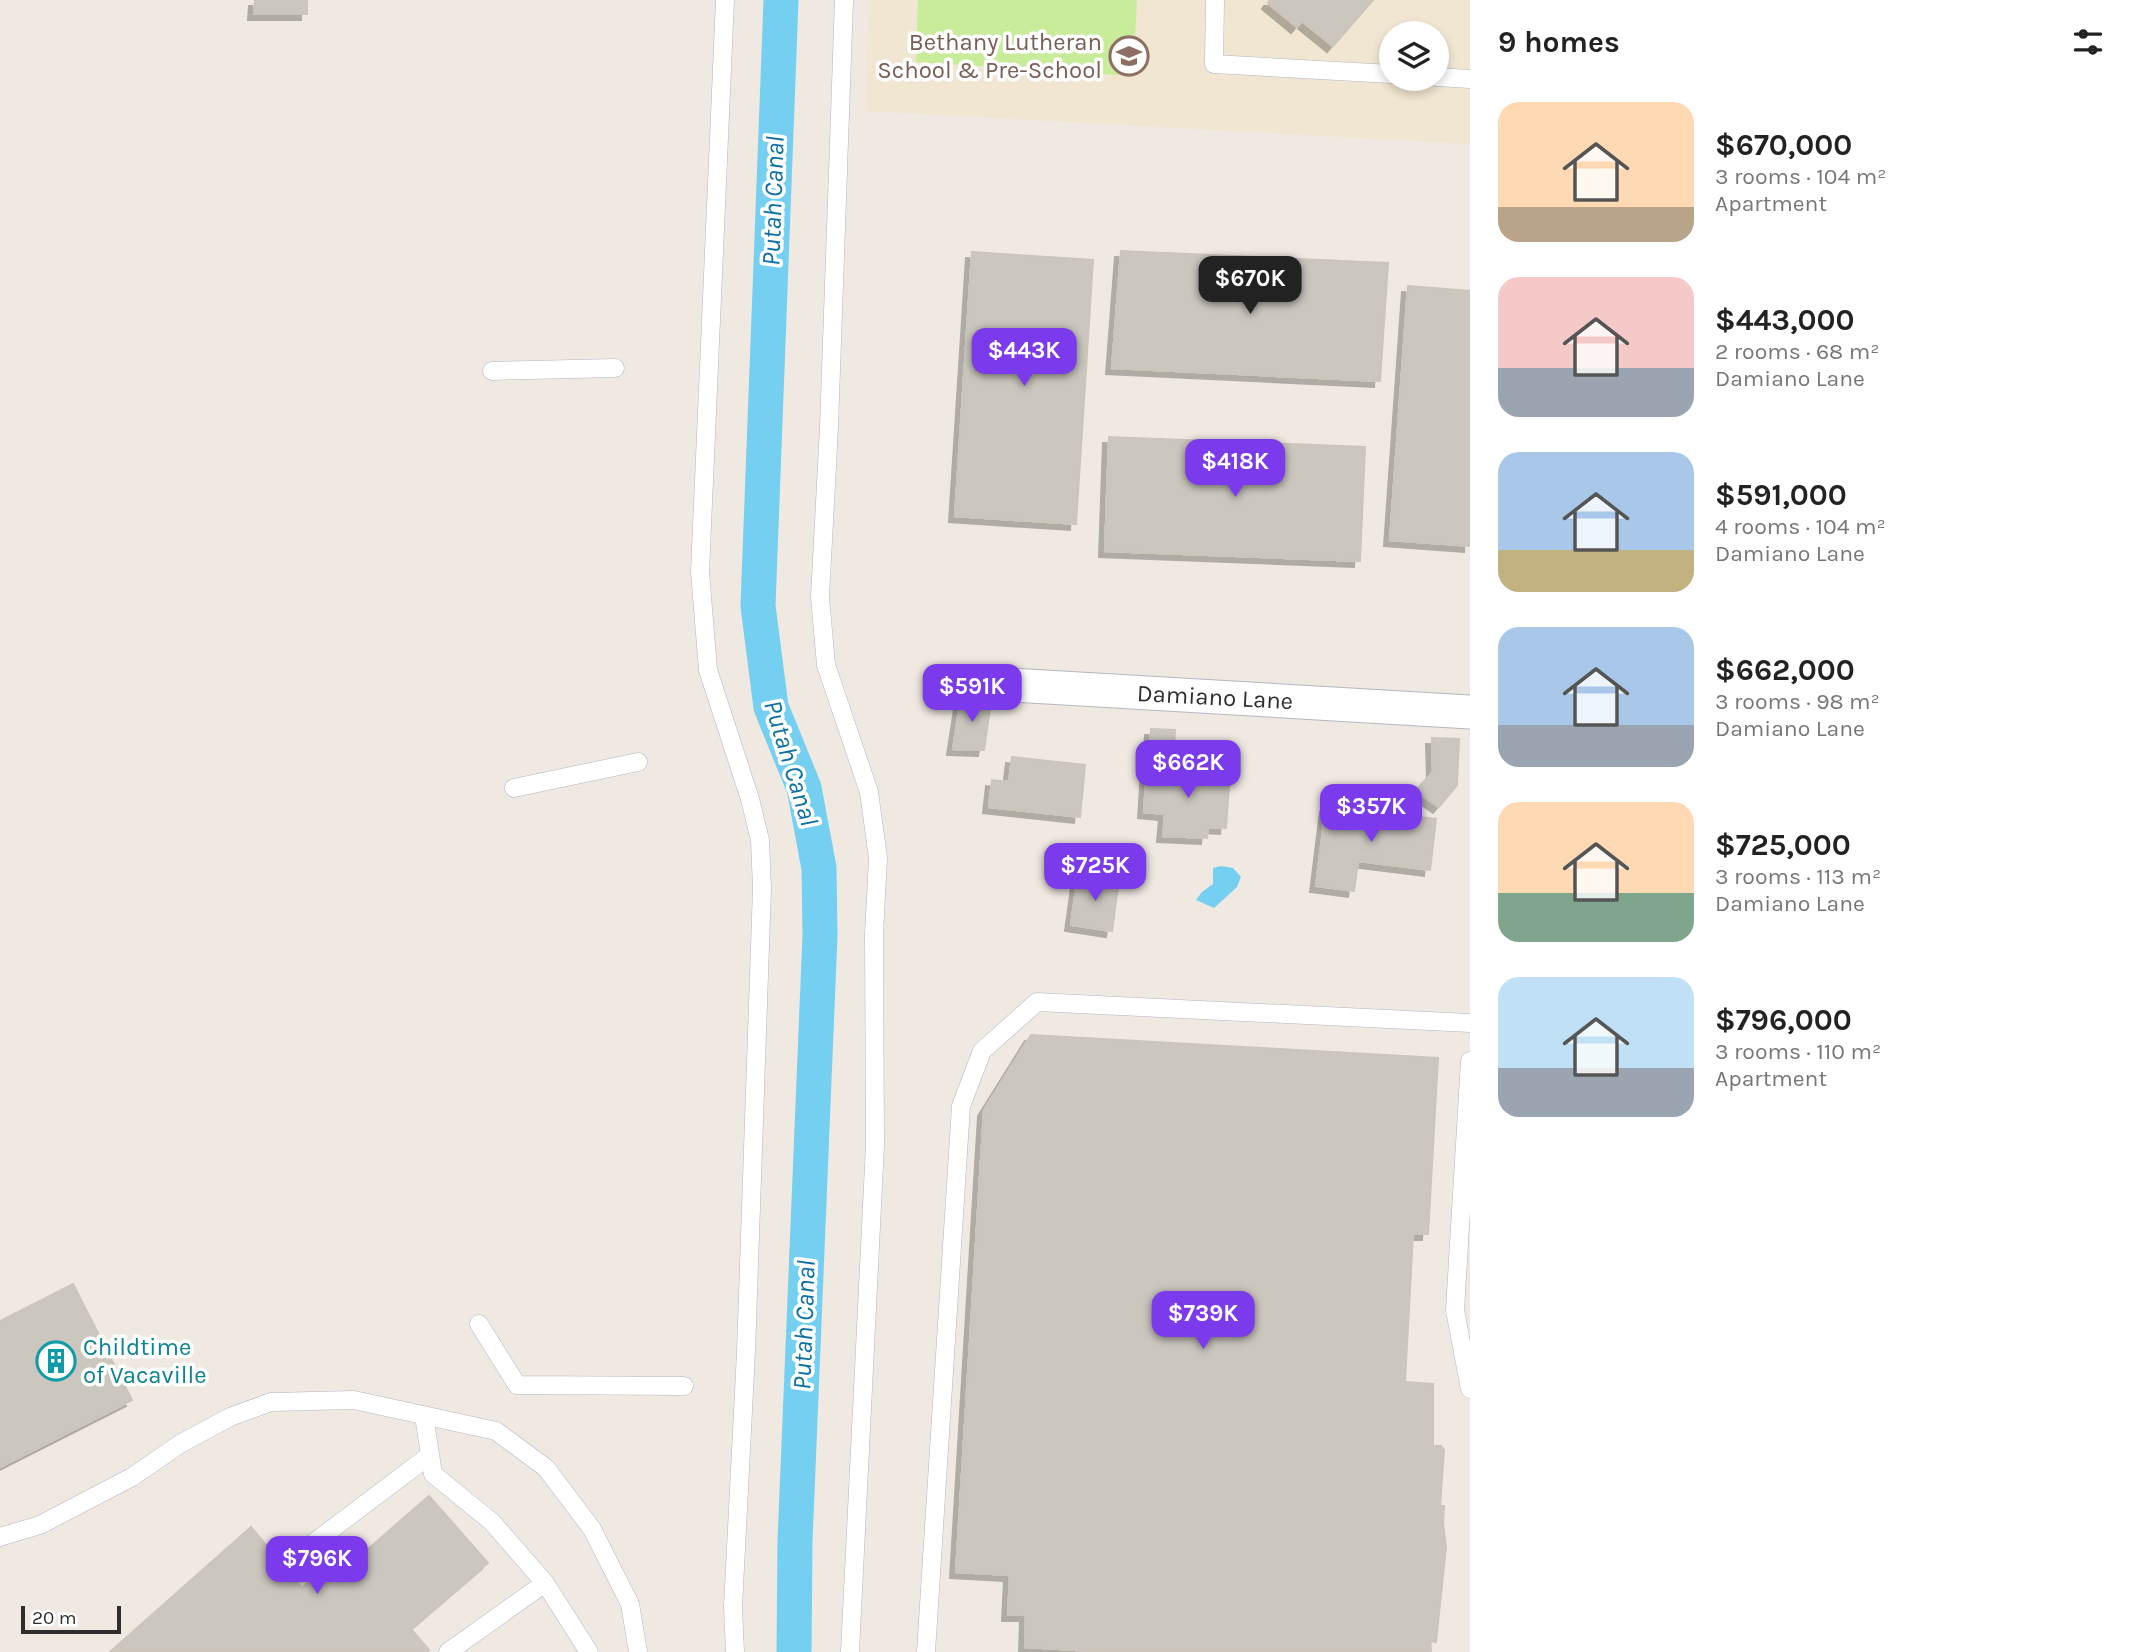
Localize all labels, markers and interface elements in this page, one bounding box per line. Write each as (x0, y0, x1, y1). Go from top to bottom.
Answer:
map controls (1379, 21, 1449, 91)
button: layers (1379, 21, 1449, 91)
icon: filters (2069, 23, 2107, 61)
text: 9 homes (1498, 24, 1620, 60)
place label: Bethany Lutheran School & Pre-School (877, 28, 1102, 84)
school or university icon: Bethany Lutheran School & Pre-School (1108, 35, 1150, 77)
text: $670,000 (1715, 127, 1852, 163)
icon: home (1554, 130, 1638, 214)
water label: Putah Canal (755, 136, 791, 266)
text: 3 rooms · 104 m² (1715, 163, 1886, 190)
text: Apartment (1715, 190, 1827, 217)
pin: $670K (1201, 256, 1299, 316)
text: $670K (1215, 265, 1285, 292)
text: $443,000 (1715, 302, 1855, 338)
icon: home (1554, 305, 1638, 389)
pin: $443K (975, 328, 1073, 388)
text: $443K (988, 337, 1060, 364)
text: 2 rooms · 68 m² (1715, 338, 1879, 365)
text: Damiano Lane (1715, 365, 1865, 392)
pin: $418K (1186, 440, 1284, 499)
text: $418K (1201, 448, 1269, 475)
text: $591,000 (1715, 477, 1847, 513)
icon: home (1554, 480, 1638, 564)
text: 4 rooms · 104 m² (1715, 513, 1886, 540)
text: Damiano Lane (1715, 540, 1865, 567)
text: $662,000 (1715, 652, 1855, 688)
icon: home (1554, 655, 1638, 739)
pin: $591K (923, 664, 1021, 724)
text: $591K (939, 673, 1005, 700)
street label: Damiano Lane (1136, 679, 1294, 715)
text: 3 rooms · 98 m² (1715, 688, 1880, 715)
water label: Putah Canal (757, 696, 825, 830)
text: Damiano Lane (1715, 715, 1865, 742)
pin: $662K (1139, 740, 1237, 800)
text: $662K (1152, 749, 1224, 776)
pin: $357K (1322, 784, 1420, 844)
text: $357K (1336, 793, 1406, 820)
text: $725,000 (1715, 827, 1851, 863)
icon: home (1554, 830, 1638, 914)
pin: $725K (1046, 844, 1144, 903)
text: $725K (1060, 852, 1130, 879)
text: 3 rooms · 113 m² (1715, 863, 1881, 890)
text: Damiano Lane (1715, 890, 1865, 917)
text: $796,000 (1715, 1002, 1852, 1038)
icon: home (1554, 1005, 1638, 1089)
text: 3 rooms · 110 m² (1715, 1038, 1881, 1065)
text: Apartment (1715, 1065, 1827, 1092)
water label: Putah Canal (786, 1260, 822, 1390)
pin: $739K (1154, 1292, 1252, 1351)
text: $739K (1168, 1300, 1238, 1327)
place label: Childtime of Vacaville (83, 1333, 207, 1389)
building icon: Childtime of Vacaville (35, 1340, 77, 1382)
pin: $796K (268, 1536, 366, 1596)
text: $796K (282, 1545, 352, 1572)
scale bar (21, 1603, 121, 1635)
text: 20 m (32, 1607, 77, 1629)

